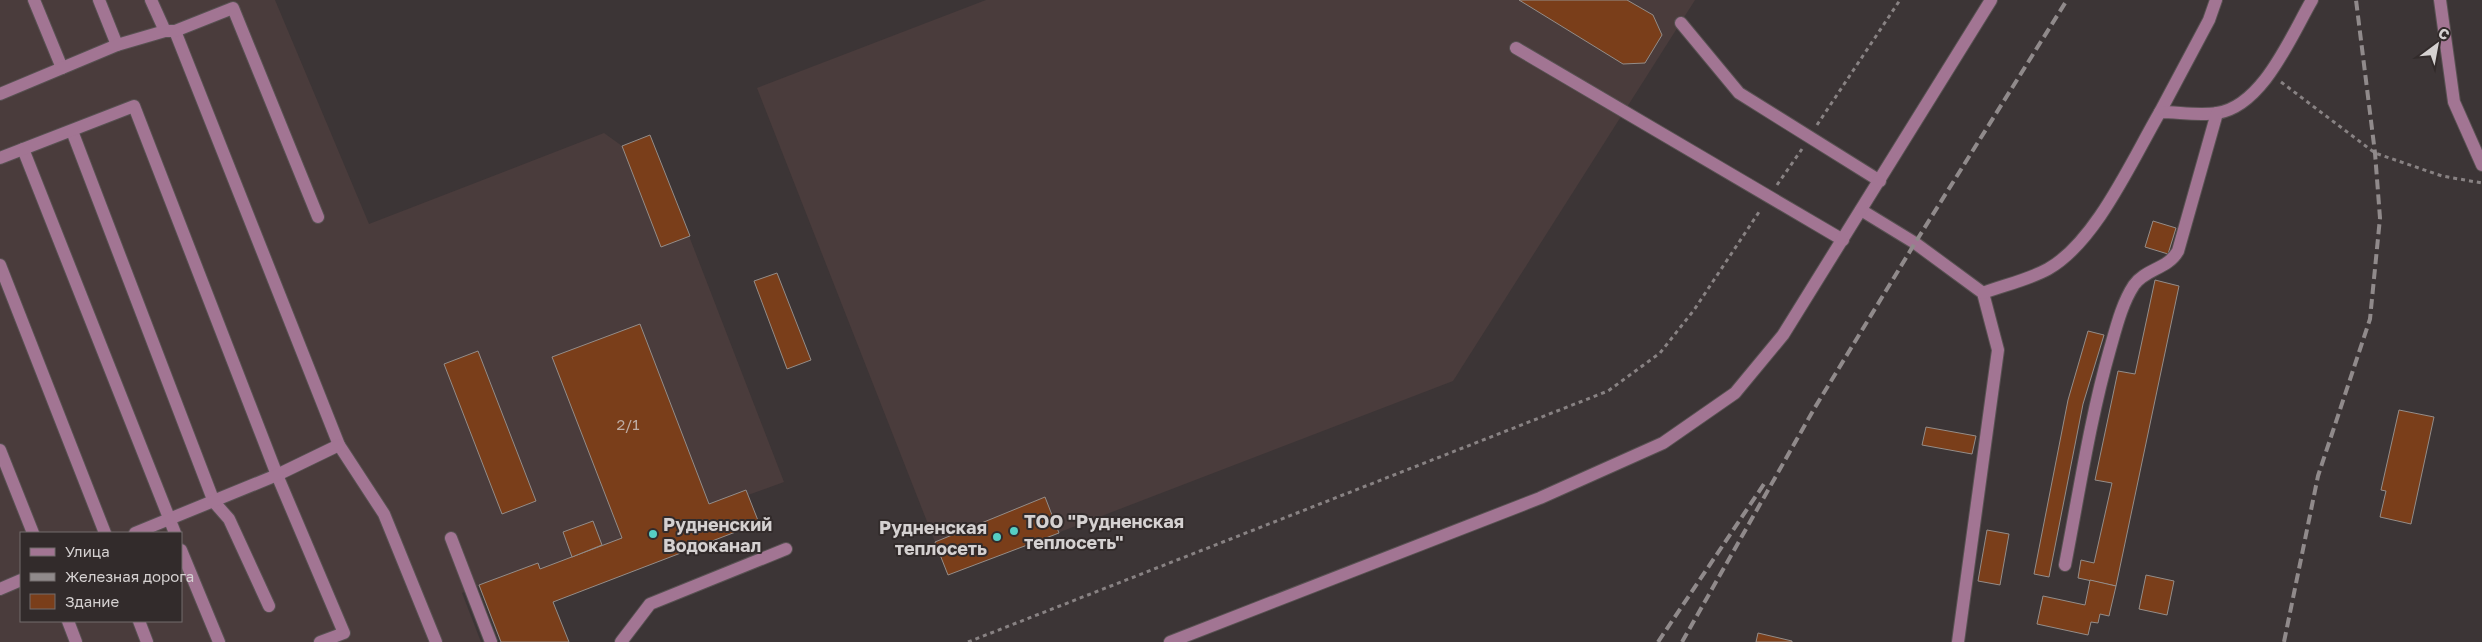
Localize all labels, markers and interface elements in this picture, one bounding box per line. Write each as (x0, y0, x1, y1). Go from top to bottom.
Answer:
north arrow (2412, 20, 2462, 70)
text: С (2435, 24, 2453, 43)
house number: 2/1 (616, 415, 640, 433)
place label: ТОО "Рудненская теплосеть" (1024, 510, 1184, 553)
place label: Рудненский Водоканал (663, 513, 772, 556)
place label: Рудненская теплосеть (879, 516, 987, 559)
marker: ТОО "Рудненская теплосеть" (1008, 525, 1020, 537)
marker: Рудненский Водоканал (647, 528, 659, 540)
marker: Рудненская теплосеть (991, 531, 1003, 543)
legend (20, 532, 182, 622)
text: Улица (65, 542, 110, 560)
text: Железная дорога (65, 567, 194, 585)
text: Здание (65, 592, 119, 610)

